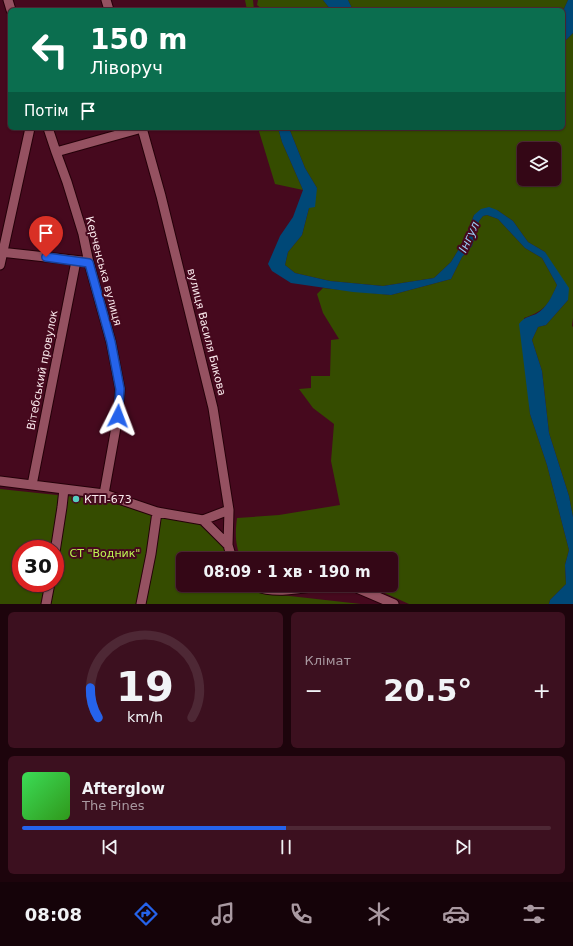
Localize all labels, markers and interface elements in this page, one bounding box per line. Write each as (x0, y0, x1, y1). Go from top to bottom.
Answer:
text: 150 m (90, 23, 187, 56)
icon: left (24, 24, 76, 76)
text: Ліворуч (90, 57, 163, 78)
icon: arrive (77, 100, 99, 122)
text: Потім (24, 102, 69, 120)
map controls (517, 142, 561, 186)
button: layers (517, 142, 561, 186)
street label: Керченська вулиця (83, 215, 124, 327)
pin (29, 216, 63, 257)
water label: Інгул (456, 219, 482, 255)
icon: arrive (35, 222, 57, 244)
street label: вулиця Василя Бикова (184, 267, 229, 397)
street label: Вітебський провулок (24, 309, 61, 431)
position arrow (97, 395, 139, 437)
place label: КТП-673 (84, 493, 132, 506)
marker: КТП-673 (71, 494, 81, 504)
speed limit sign: 30 (12, 540, 64, 592)
park label: СТ "Водник" (70, 547, 140, 560)
text: 08:09 · 1 хв · 190 m (203, 563, 371, 581)
text: Клімат (305, 653, 351, 668)
text: 19 (116, 662, 174, 711)
text: 20.5° (383, 673, 472, 708)
text: − (305, 678, 323, 703)
text: + (533, 678, 551, 703)
text: km/h (127, 709, 163, 725)
text: Afterglow (82, 780, 165, 798)
text: The Pines (82, 798, 145, 813)
icon: previous (99, 836, 121, 858)
icon: pause (275, 836, 297, 858)
icon: next (452, 836, 474, 858)
icon: directions (132, 900, 160, 928)
icon: music (209, 900, 237, 928)
icon: phone (287, 900, 315, 928)
icon: climate (365, 900, 393, 928)
icon: car (442, 900, 470, 928)
icon: filters (520, 900, 548, 928)
text: 08:08 (25, 904, 82, 925)

